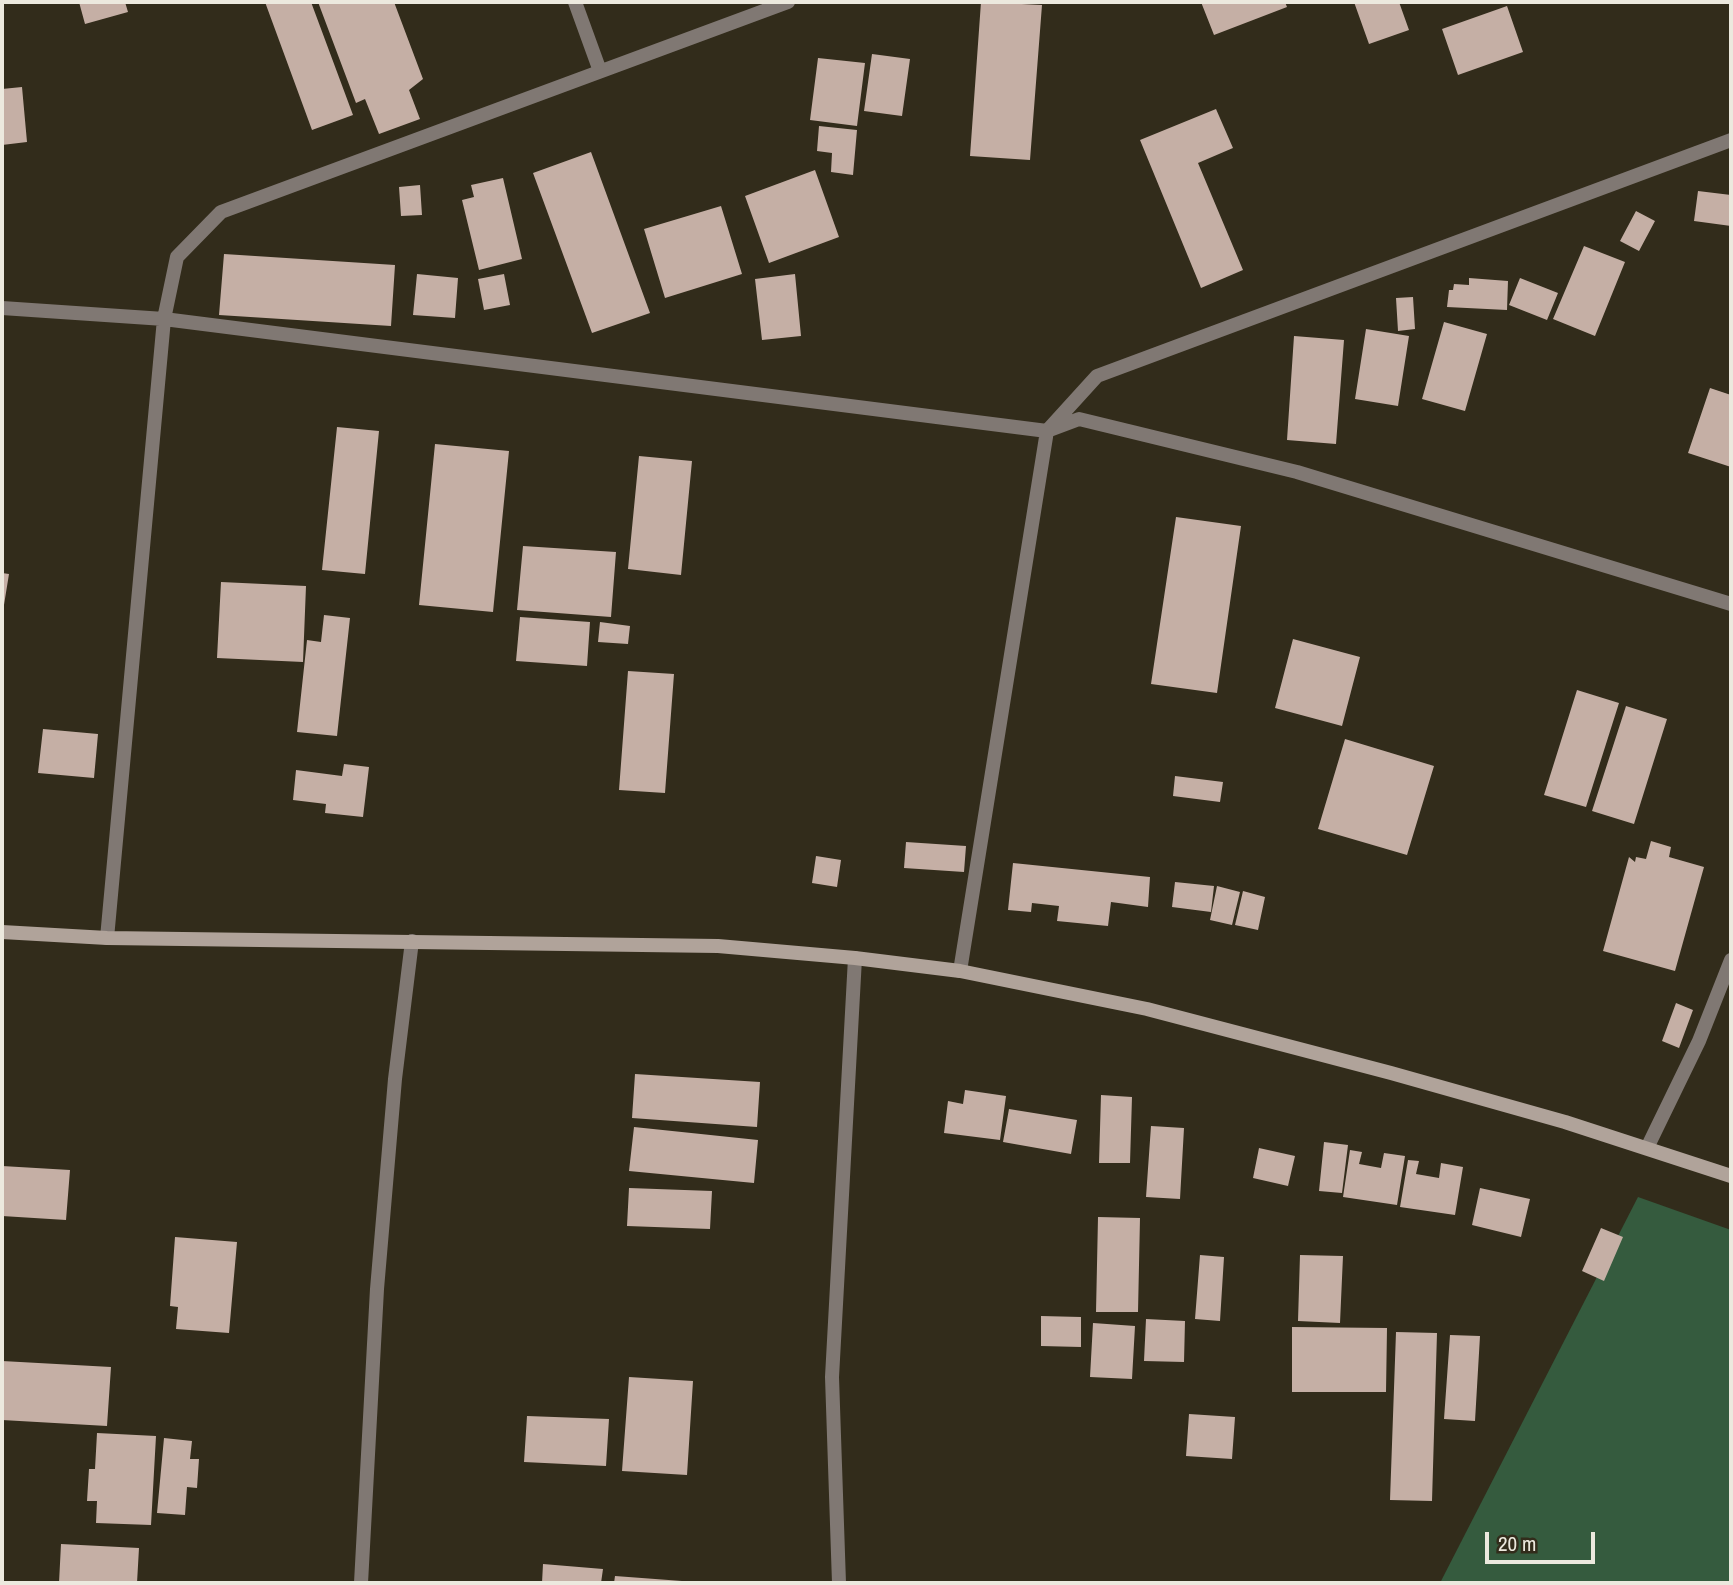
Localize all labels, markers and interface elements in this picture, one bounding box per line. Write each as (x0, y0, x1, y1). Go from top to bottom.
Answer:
scale bar (1488, 1518, 1598, 1562)
text: 20 m (1498, 1529, 1536, 1558)

